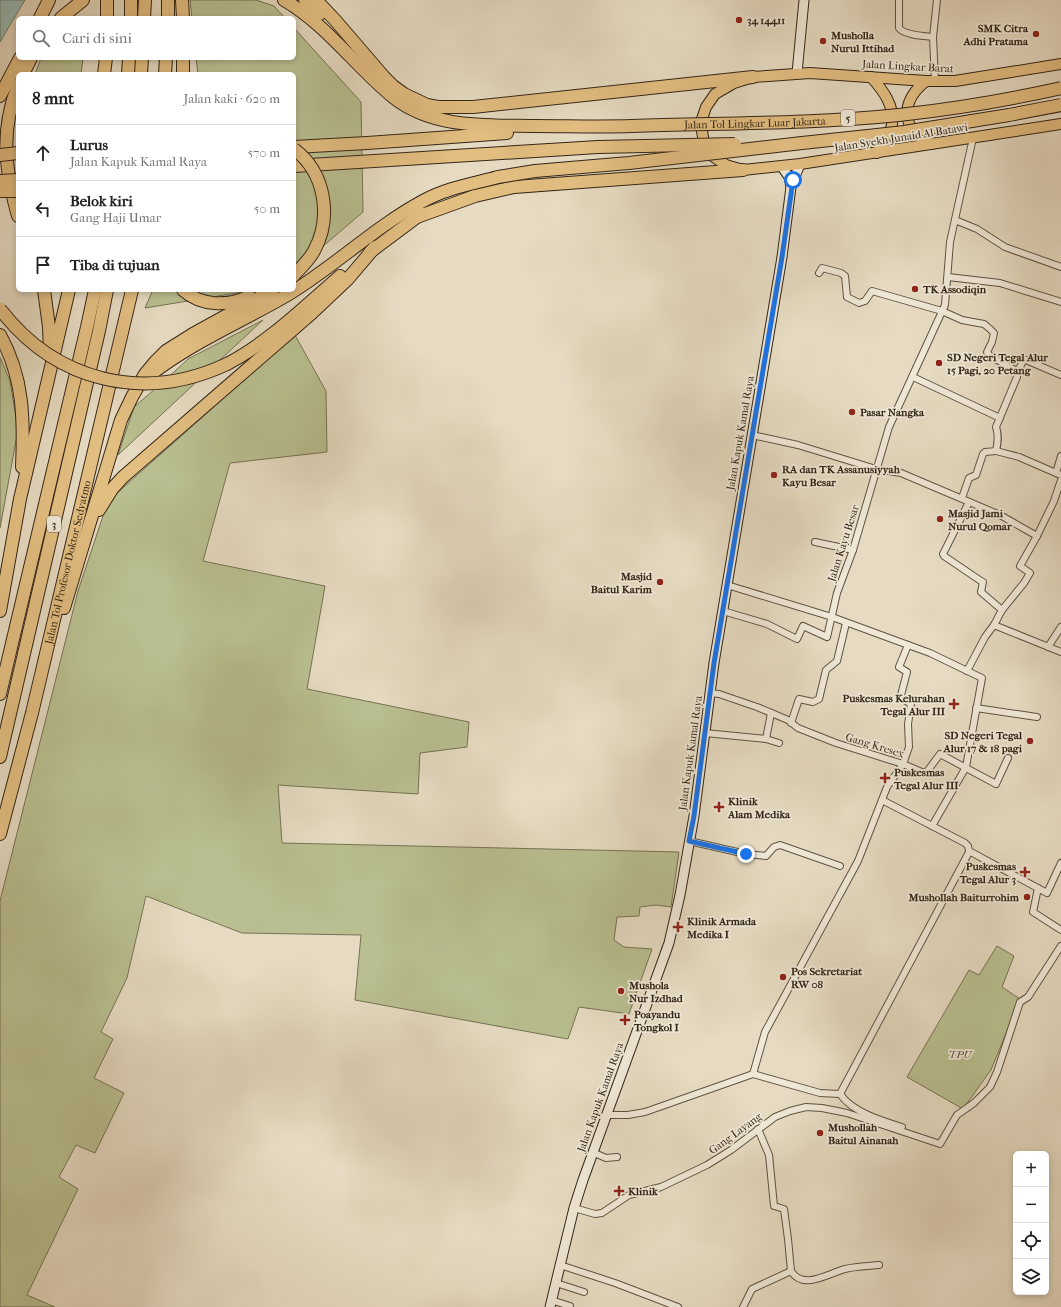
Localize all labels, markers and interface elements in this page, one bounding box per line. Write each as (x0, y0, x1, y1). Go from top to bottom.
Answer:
place label: 34 14411 (747, 14, 785, 27)
marker: 34 14411 (734, 15, 744, 25)
search box (16, 16, 296, 60)
place label: SMK Citra Adhi Pratama (962, 22, 1029, 48)
icon: search (30, 27, 52, 49)
text: Cari di sini (62, 29, 132, 47)
place label: Musholla Nurul Ittihad (830, 29, 895, 55)
marker: SMK Citra Adhi Pratama (1031, 29, 1041, 39)
marker: Musholla Nurul Ittihad (818, 36, 828, 46)
street label: Jalan Lingkar Barat (861, 58, 954, 75)
text: 8 mnt (32, 88, 74, 108)
text: Jalan kaki · 620 m (184, 91, 280, 106)
road number: 5 (841, 110, 855, 126)
street label: Jalan Tol Lingkar Luar Jakarta (683, 114, 827, 132)
street label: Jalan Syekh Junaid Al Batawi (833, 120, 969, 155)
text: Lurus (70, 136, 108, 154)
icon: ahead (32, 142, 54, 164)
text: 570 m (247, 145, 280, 160)
text: Jalan Kapuk Kamal Raya (70, 154, 207, 169)
route start (784, 171, 802, 189)
text: Belok kiri (70, 192, 133, 210)
icon: left (32, 198, 54, 220)
text: 50 m (254, 201, 280, 216)
text: Gang Haji Umar (70, 210, 161, 225)
icon: arrive (32, 254, 54, 276)
text: Tiba di tujuan (70, 256, 160, 274)
place label: TK Assodiqin (922, 283, 987, 296)
marker: TK Assodiqin (910, 284, 920, 294)
place label: SD Negeri Tegal Alur 15 Pagi, 20 Petang (947, 351, 1048, 377)
marker: SD Negeri Tegal Alur 15 Pagi, 20 Petang (934, 358, 944, 368)
street label: Jalan Kapuk Kamal Raya (724, 374, 757, 492)
place label: Pasar Nangka (860, 406, 925, 419)
marker: Pasar Nangka (847, 407, 857, 417)
place label: RA dan TK Assanusiyyah Kayu Besar (782, 463, 901, 489)
marker: RA dan TK Assanusiyyah Kayu Besar (769, 470, 779, 480)
street label: Jalan Tol Profesor Doktor Sedyatmo (42, 479, 94, 647)
street label: Jalan Kayu Besar (825, 503, 862, 584)
place label: Masjid Jami Nurul Qomar (947, 507, 1012, 533)
marker: Masjid Jami Nurul Qomar (935, 514, 945, 524)
road number: 3 (47, 516, 61, 532)
place label: Masjid Baitul Karim (591, 570, 653, 596)
marker: Masjid Baitul Karim (655, 577, 665, 587)
place label: Puskesmas Kelurahan Tegal Alur III (843, 692, 946, 718)
street label: Jalan Kapuk Kamal Raya (676, 694, 705, 812)
marker: Puskesmas Kelurahan Tegal Alur III (948, 698, 960, 710)
place label: SD Negeri Tegal Alur 17 & 18 pagi (943, 729, 1023, 755)
street label: Gang Kresex (844, 730, 906, 761)
marker: SD Negeri Tegal Alur 17 & 18 pagi (1025, 736, 1035, 746)
place label: Puskesmas Tegal Alur III (893, 766, 959, 792)
marker: Puskesmas Tegal Alur III (879, 772, 891, 784)
place label: Klinik Alam Medika (727, 795, 791, 821)
marker: Klinik Alam Medika (713, 801, 725, 813)
route end (737, 845, 755, 863)
place label: Puskesmas Tegal Alur 3 (959, 860, 1016, 886)
marker: Puskesmas Tegal Alur 3 (1019, 866, 1031, 878)
place label: Mushollah Baiturrohim (908, 891, 1020, 904)
marker: Mushollah Baiturrohim (1022, 892, 1032, 902)
place label: Klinik Armada Medika I (686, 915, 757, 941)
marker: Klinik Armada Medika I (672, 921, 684, 933)
place label: Pos Sekretariat RW 08 (791, 965, 863, 991)
marker: Pos Sekretariat RW 08 (778, 972, 788, 982)
place label: Mushola Nur Izdhad (628, 979, 684, 1005)
marker: Mushola Nur Izdhad (616, 986, 626, 996)
place label: Poayandu Tongkol I (633, 1008, 681, 1034)
marker: Poayandu Tongkol I (619, 1014, 631, 1026)
street label: Jalan Kapuk Kamal Raya (574, 1040, 627, 1155)
park label: TPU (948, 1048, 973, 1061)
street label: Gang Layang (706, 1110, 764, 1157)
place label: Mushollah Baitul Ainanah (827, 1121, 899, 1147)
marker: Mushollah Baitul Ainanah (815, 1128, 825, 1138)
map controls (1013, 1151, 1049, 1295)
button: + (1013, 1151, 1049, 1187)
marker: Klinik (613, 1185, 625, 1197)
place label: Klinik (628, 1185, 658, 1198)
button: − (1013, 1187, 1049, 1223)
button: locate (1013, 1223, 1049, 1259)
button: layers (1013, 1259, 1049, 1295)

